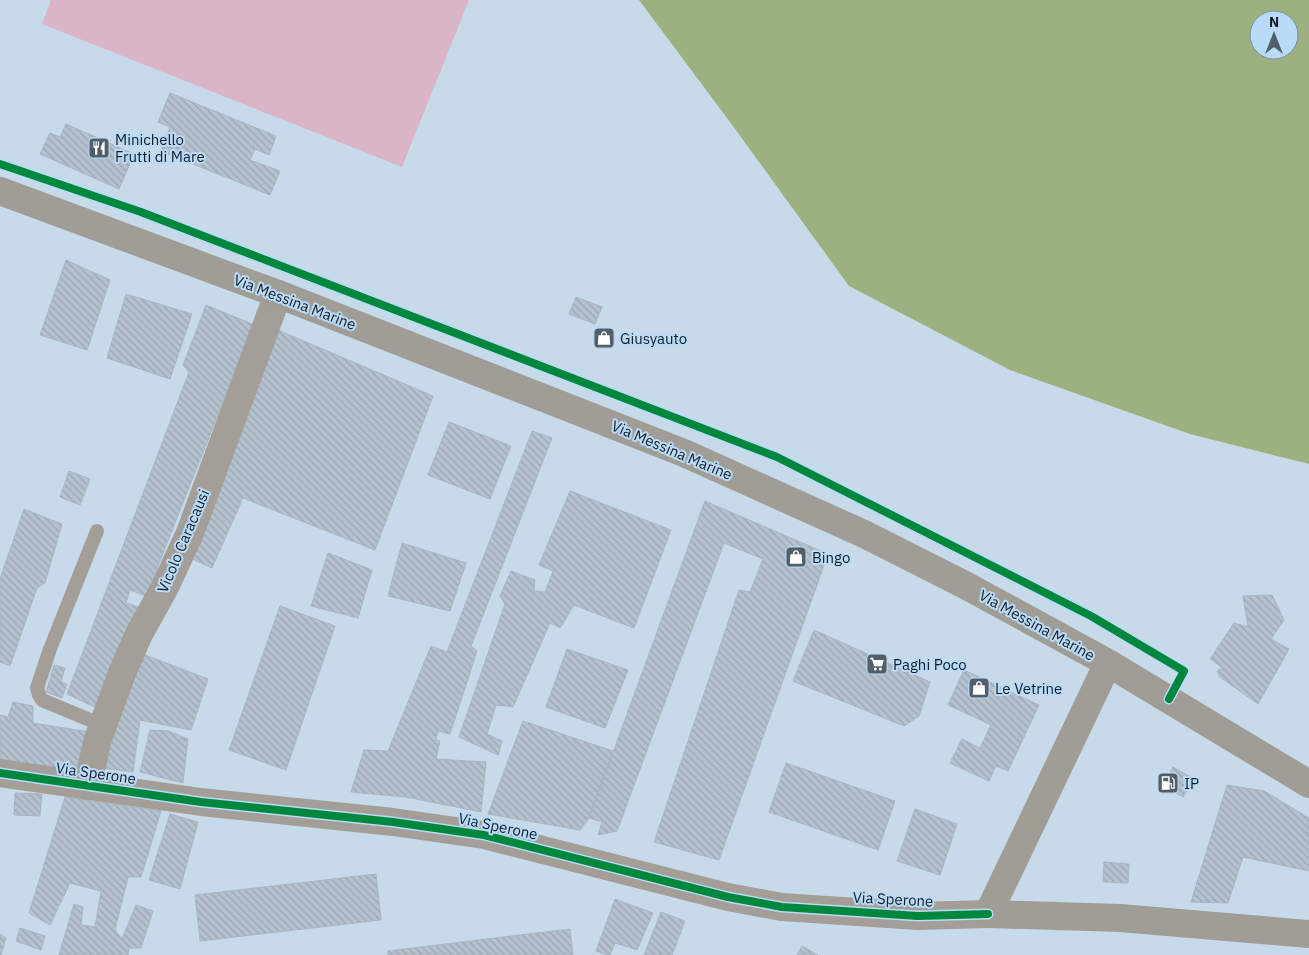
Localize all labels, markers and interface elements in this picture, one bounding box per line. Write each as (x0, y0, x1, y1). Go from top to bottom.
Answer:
north arrow (1249, 10, 1299, 60)
text: N (1269, 13, 1279, 31)
place label: Minichello Frutti di Mare (115, 130, 205, 166)
restaurant icon: Minichello Frutti di Mare (87, 136, 111, 160)
street label: Via Messina Marine (231, 270, 359, 334)
shop icon: Giusyauto (592, 326, 616, 350)
place label: Giusyauto (620, 329, 687, 348)
street label: Via Messina Marine (609, 416, 735, 484)
street label: Vicolo Caracausi (153, 486, 213, 596)
shop icon: Bingo (784, 545, 808, 569)
place label: Bingo (812, 548, 850, 567)
street label: Via Messina Marine (976, 585, 1098, 665)
supermarket icon: Paghi Poco (865, 652, 889, 676)
place label: Paghi Poco (893, 655, 967, 674)
shop icon: Le Vetrine (967, 676, 991, 700)
place label: Le Vetrine (995, 679, 1062, 698)
street label: Via Sperone (55, 758, 137, 788)
fuel station icon: IP (1156, 771, 1180, 795)
place label: IP (1184, 774, 1199, 793)
street label: Via Sperone (457, 808, 539, 844)
street label: Via Sperone (852, 887, 934, 911)

